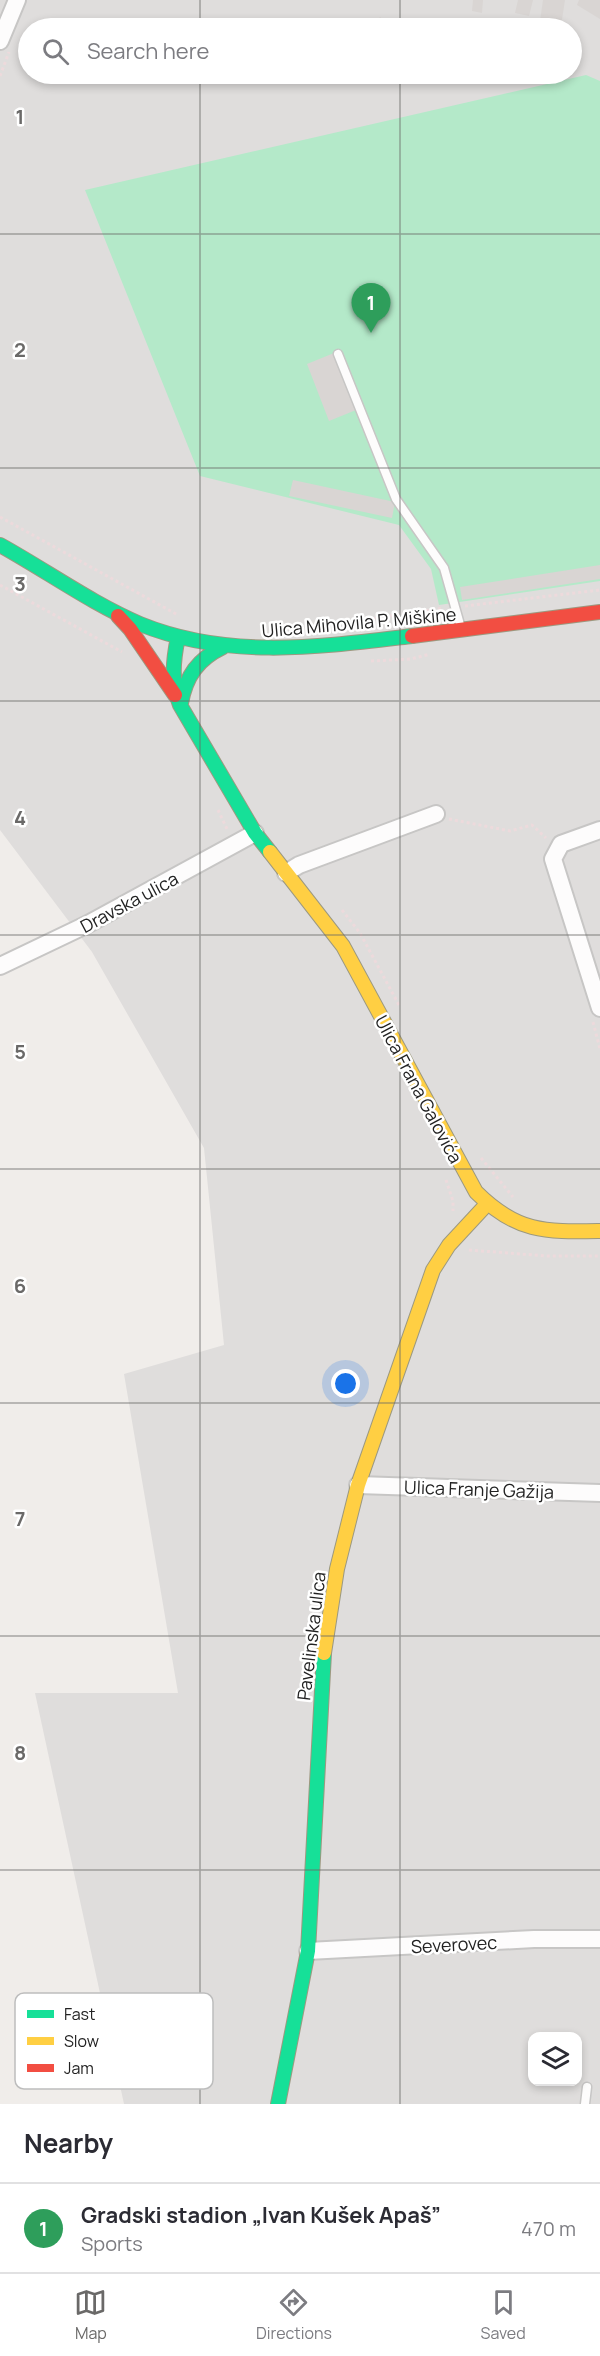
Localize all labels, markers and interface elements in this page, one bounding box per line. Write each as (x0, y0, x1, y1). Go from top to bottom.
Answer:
search box (18, 18, 582, 84)
icon: search (39, 35, 72, 68)
text: Search here (87, 36, 209, 66)
text: 1 (16, 103, 24, 130)
pin: 1 (352, 284, 391, 333)
text: 2 (14, 336, 26, 363)
text: 3 (14, 570, 26, 597)
street label: Ulica Mihovila P. Miškine (261, 602, 457, 642)
text: 4 (14, 804, 26, 831)
street label: Dravska ulica (76, 866, 182, 938)
street label: Ulica Frana Galovića (370, 1011, 468, 1167)
text: 5 (14, 1038, 26, 1065)
text: 6 (14, 1272, 26, 1299)
your location (331, 1369, 360, 1398)
street label: Ulica Franje Gažija (404, 1474, 554, 1504)
text: 7 (15, 1505, 25, 1532)
street label: Pavelinska ulica (291, 1570, 331, 1702)
text: 8 (14, 1739, 26, 1766)
street label: Severovec (410, 1930, 498, 1958)
legend (15, 1993, 213, 2089)
text: Fast (64, 2003, 95, 2025)
text: Slow (64, 2030, 99, 2052)
map controls (528, 2032, 582, 2086)
button: layers (528, 2032, 582, 2086)
text: Jam (64, 2057, 94, 2079)
text: Nearby (24, 2125, 113, 2161)
text: Gradski stadion „Ivan Kušek Apaš” (81, 2200, 441, 2230)
text: 1 (39, 2215, 48, 2242)
text: 470 m (521, 2215, 576, 2242)
text: Sports (81, 2230, 143, 2257)
tab: Map (74, 2286, 107, 2344)
tab: Directions (256, 2286, 332, 2344)
tab: Saved (481, 2286, 526, 2344)

